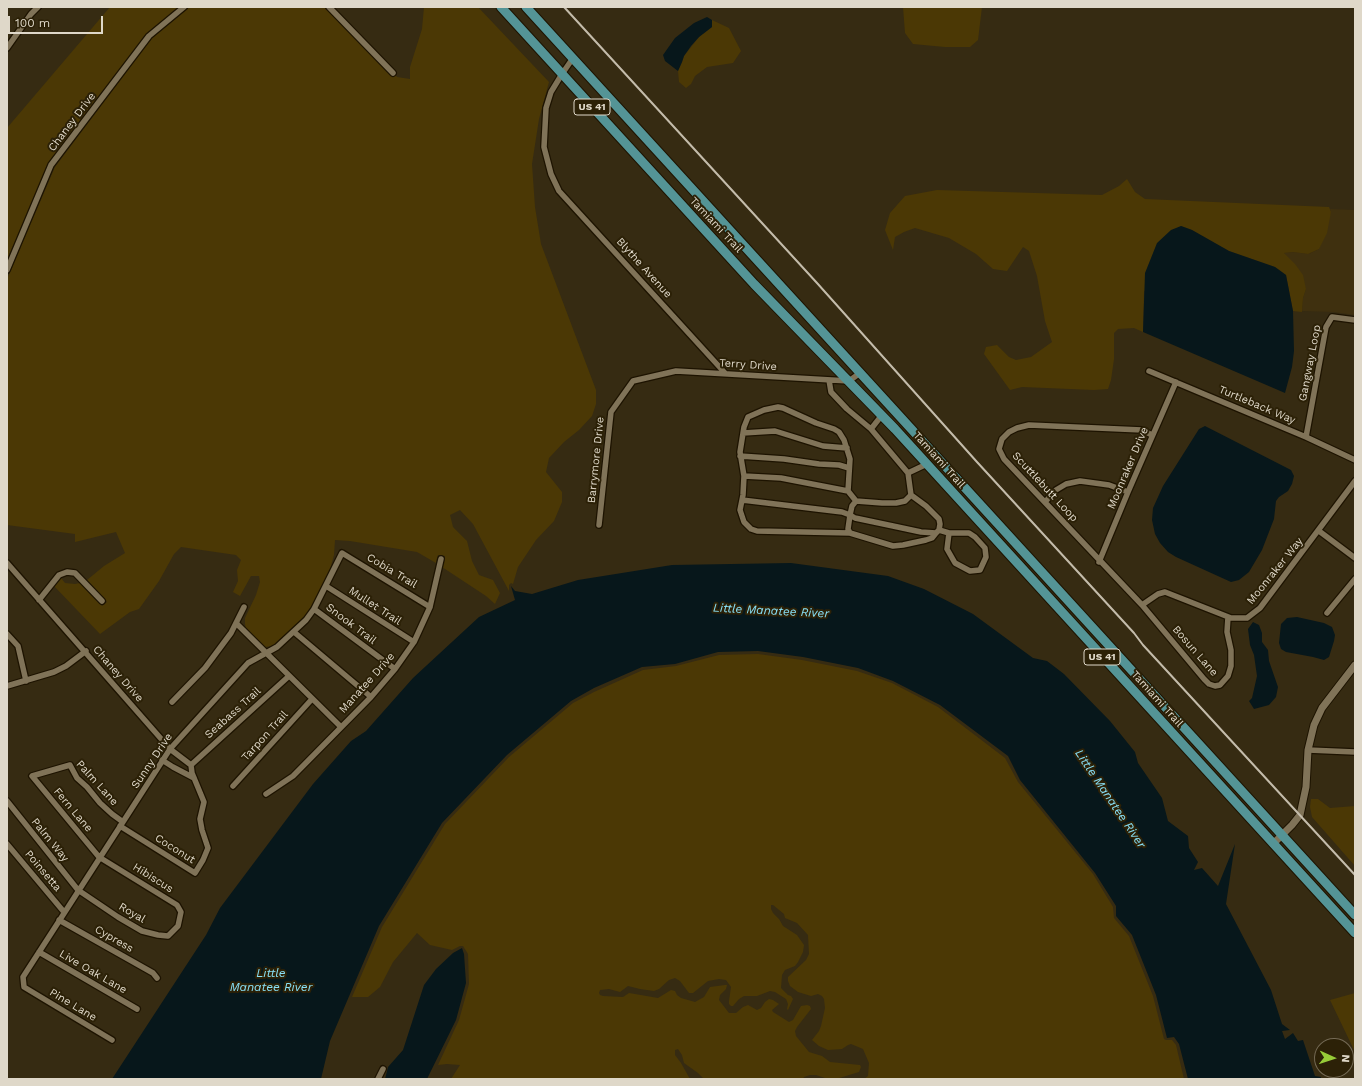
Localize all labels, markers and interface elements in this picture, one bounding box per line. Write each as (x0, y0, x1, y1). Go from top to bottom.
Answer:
scale bar (10, 8, 105, 34)
text: 100 m (15, 16, 50, 30)
street label: Chaney Drive (46, 90, 98, 154)
road number: US 41 (574, 99, 610, 115)
street label: Tamiami Trail (687, 194, 745, 256)
street label: Blythe Avenue (614, 235, 674, 301)
street label: Gangway Loop (1296, 324, 1324, 402)
street label: Terry Drive (719, 356, 777, 374)
street label: Turtleback Way (1217, 383, 1297, 427)
street label: Barrymore Drive (585, 416, 607, 504)
street label: Moonraker Drive (1105, 425, 1151, 511)
street label: Tamiami Trail (910, 429, 968, 491)
street label: Scuttlebutt Loop (1009, 449, 1081, 525)
street label: Moonraker Way (1244, 535, 1306, 607)
street label: Cobia Trail (364, 551, 420, 591)
street label: Mullet Trail (346, 584, 404, 628)
street label: Snook Trail (323, 601, 379, 647)
water label: Little Manatee River (713, 601, 829, 621)
street label: Bosun Lane (1169, 623, 1221, 679)
street label: Chaney Drive (90, 643, 146, 705)
road number: US 41 (1084, 649, 1120, 665)
street label: Manatee Drive (336, 650, 398, 716)
street label: Tamiami Trail (1128, 668, 1186, 730)
street label: Seabass Trail (202, 684, 264, 742)
street label: Tarpon Trail (239, 708, 291, 764)
street label: Sunny Drive (129, 731, 175, 791)
water label: Little Manatee River (1072, 747, 1148, 851)
street label: Palm Lane (73, 758, 121, 808)
street label: Fern Lane (51, 785, 95, 835)
street label: Palm Way (28, 816, 72, 864)
street label: Coconut (152, 831, 198, 867)
street label: Poinsetta (22, 848, 64, 894)
street label: Hibiscus (130, 860, 176, 896)
street label: Royal (116, 900, 148, 926)
street label: Cypress (92, 923, 136, 955)
street label: Live Oak Lane (57, 947, 129, 997)
water label: Little Manatee River (230, 966, 312, 994)
street label: Pine Lane (47, 986, 99, 1024)
north arrow (1314, 1038, 1354, 1078)
text: N (1339, 1054, 1352, 1063)

